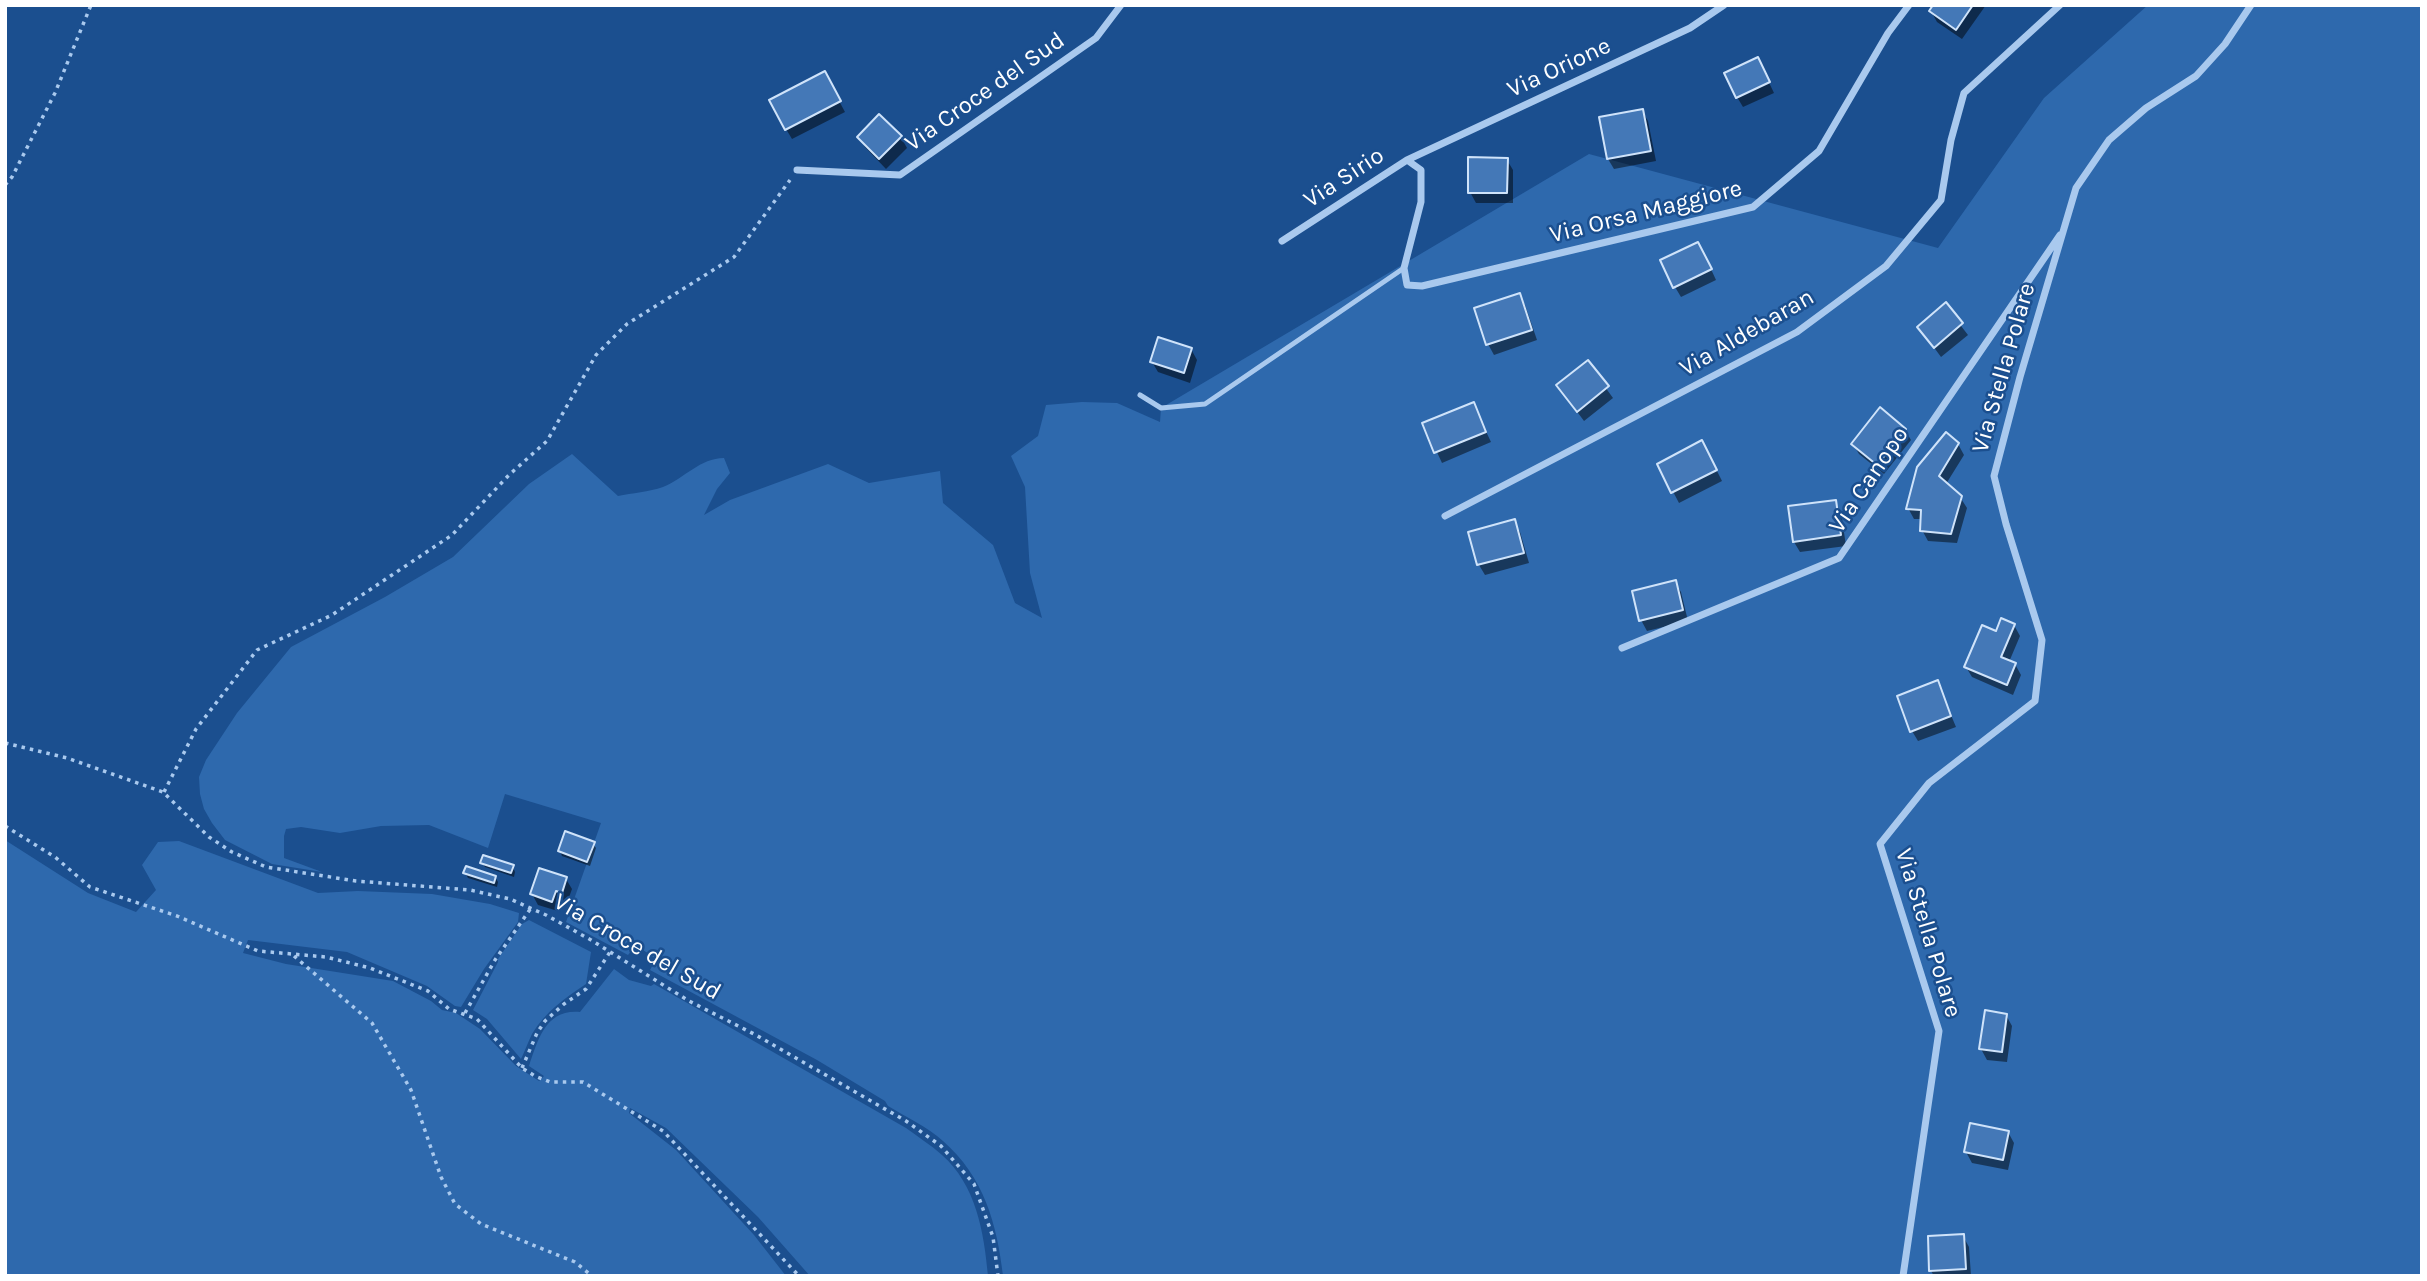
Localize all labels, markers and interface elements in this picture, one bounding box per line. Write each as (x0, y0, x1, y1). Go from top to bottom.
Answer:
street label: Via Croce del Sud (899, 26, 1071, 158)
street label: Via Orione (1503, 32, 1615, 104)
street label: Via Sirio (1298, 141, 1390, 215)
street label: Via Orsa Maggiore (1547, 174, 1745, 250)
street label: Via Stella Polare (1966, 280, 2042, 456)
street label: Via Aldebaran (1675, 283, 1819, 383)
street label: Via Canopo (1823, 421, 1915, 539)
street label: Via Stella Polare (1889, 845, 1967, 1021)
street label: Via Croce del Sud (548, 887, 726, 1007)

